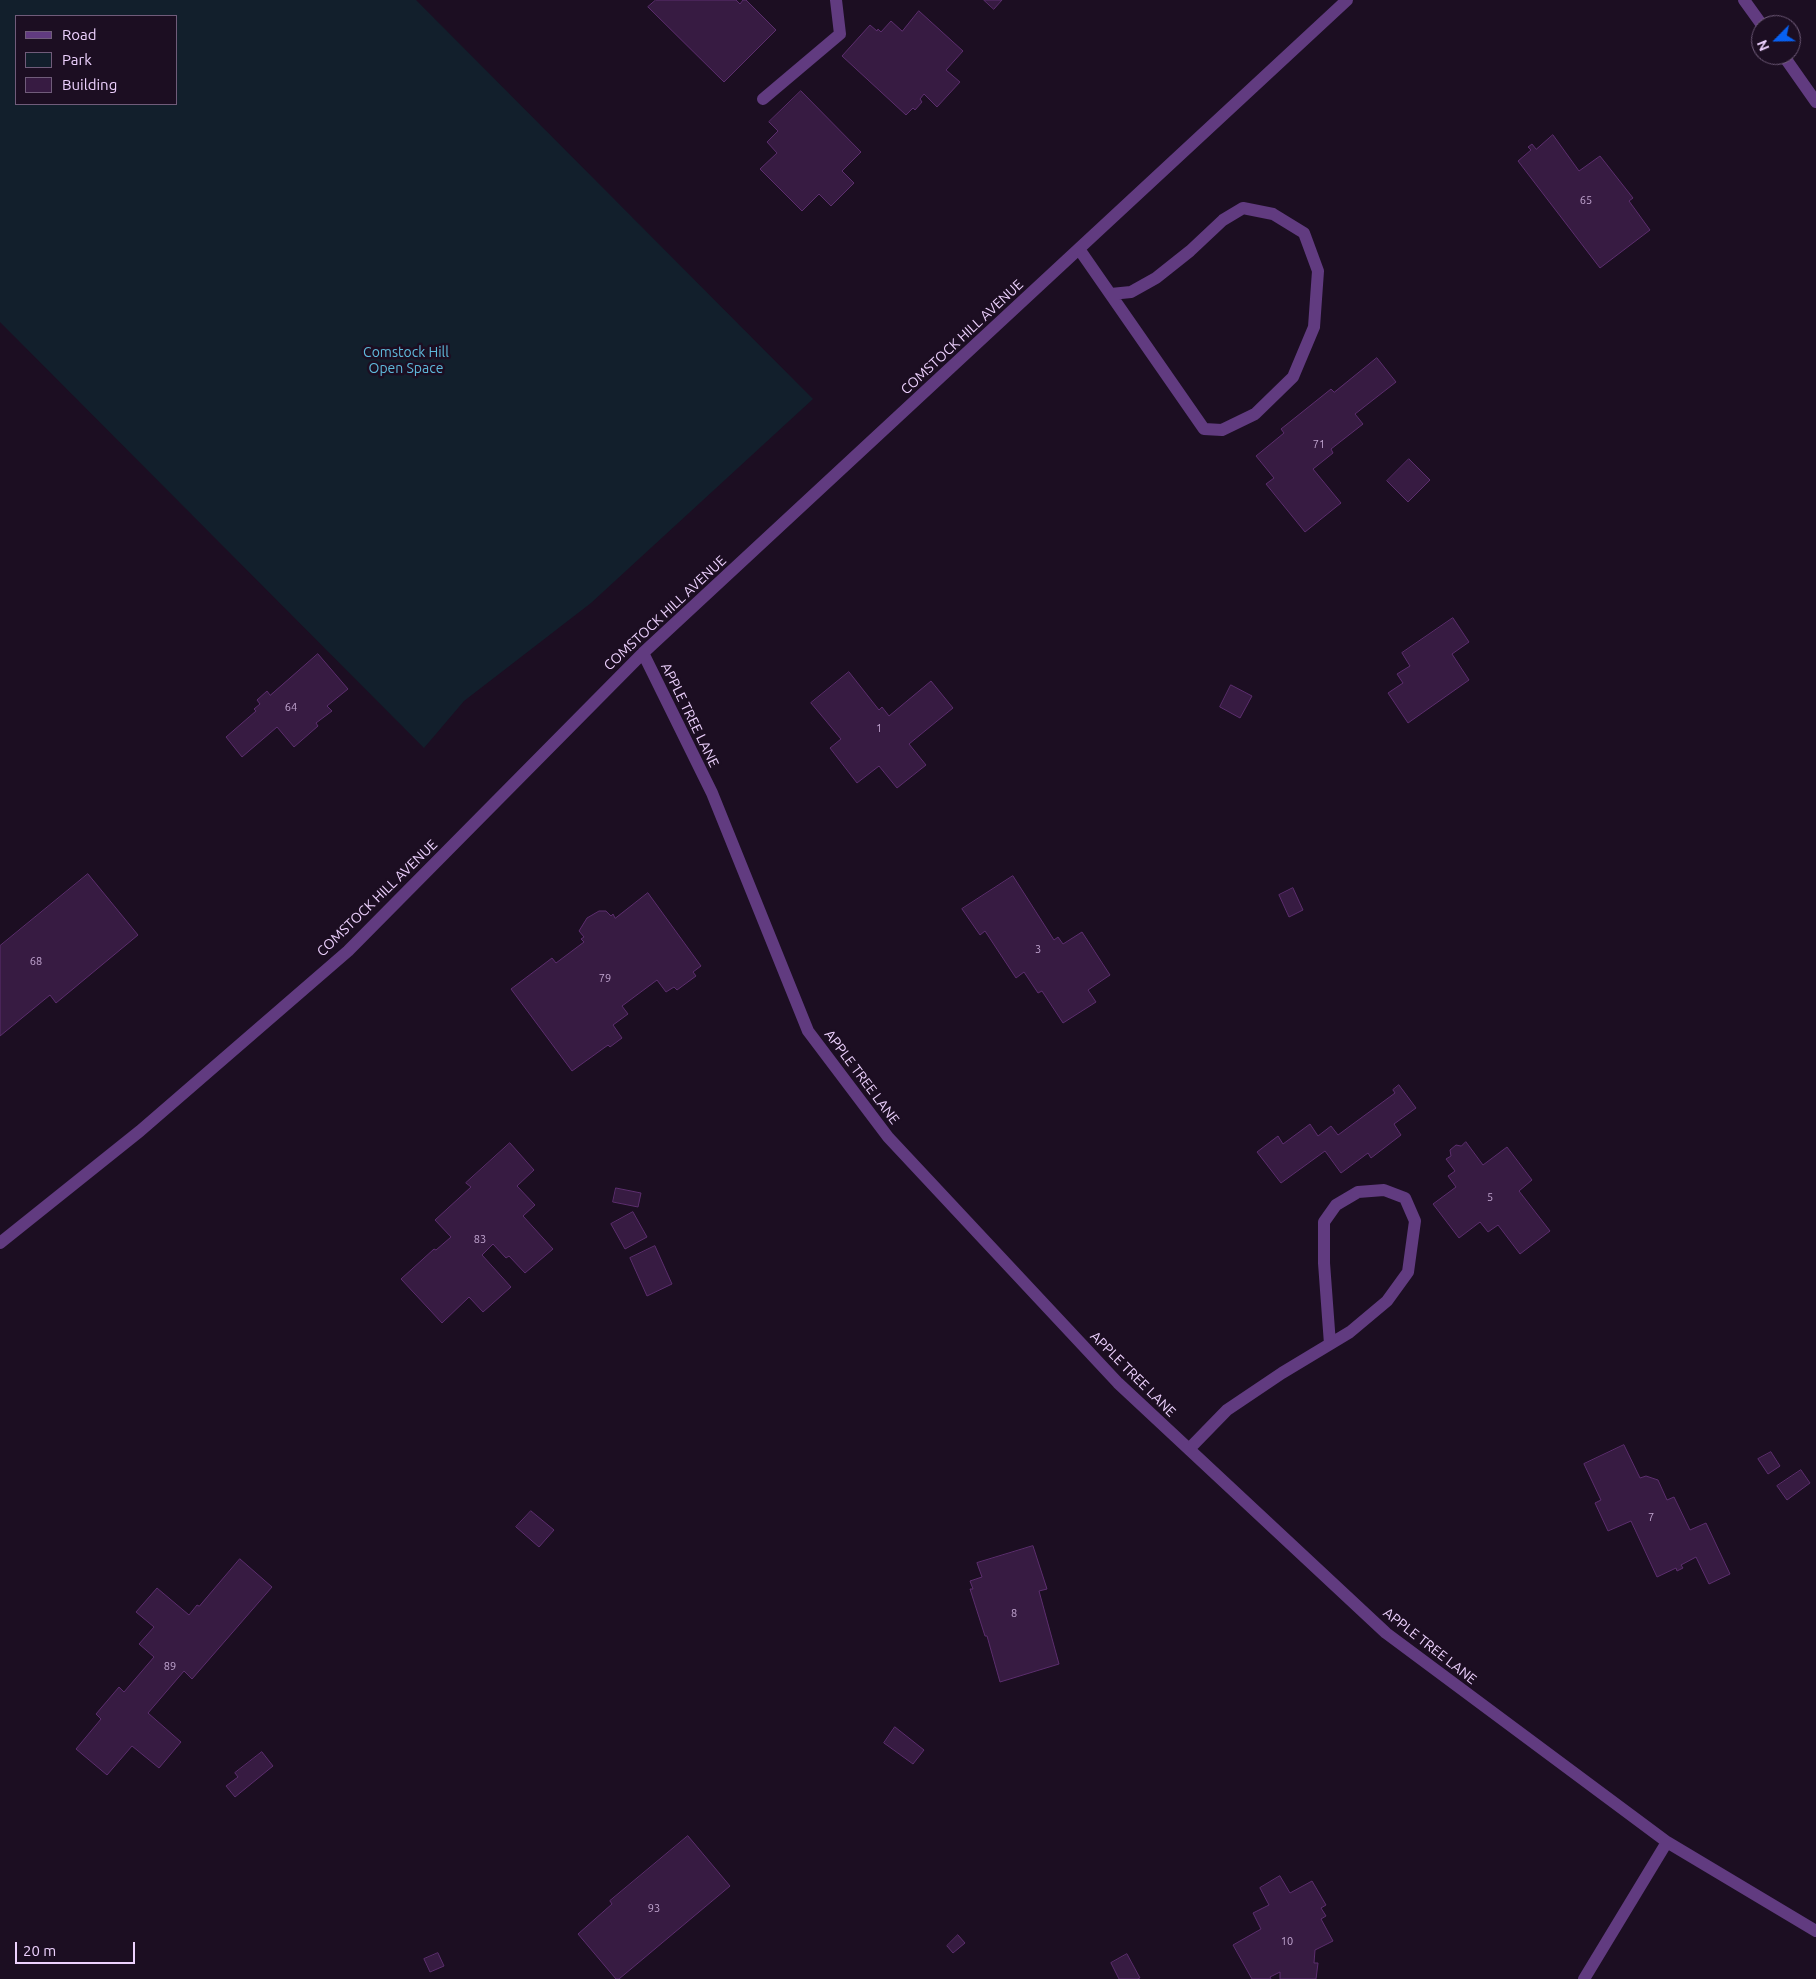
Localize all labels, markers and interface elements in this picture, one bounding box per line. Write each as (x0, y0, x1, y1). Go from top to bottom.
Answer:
legend (15, 15, 178, 105)
north arrow (1751, 15, 1801, 65)
text: Road (62, 26, 97, 43)
text: N (1754, 38, 1773, 53)
text: Park (62, 51, 92, 68)
text: Building (62, 76, 117, 93)
house number: 65 (1580, 193, 1592, 207)
street label: COMSTOCK HILL AVENUE (897, 276, 1027, 398)
park label: Comstock Hill Open Space (363, 344, 449, 377)
house number: 71 (1313, 437, 1325, 451)
street label: COMSTOCK HILL AVENUE (600, 552, 730, 674)
street label: APPLE TREE LANE (657, 660, 723, 770)
house number: 64 (285, 700, 297, 714)
house number: 1 (876, 721, 882, 735)
street label: COMSTOCK HILL AVENUE (313, 836, 441, 960)
house number: 3 (1035, 942, 1041, 956)
house number: 68 (30, 954, 42, 968)
house number: 79 (599, 971, 611, 985)
street label: APPLE TREE LANE (821, 1026, 903, 1128)
house number: 5 (1487, 1190, 1493, 1204)
house number: 83 (474, 1232, 486, 1246)
street label: APPLE TREE LANE (1087, 1328, 1179, 1420)
house number: 7 (1648, 1510, 1654, 1524)
street label: APPLE TREE LANE (1380, 1604, 1480, 1688)
house number: 8 (1011, 1606, 1017, 1620)
house number: 89 (164, 1659, 176, 1673)
house number: 93 (648, 1901, 660, 1915)
scale bar (18, 1932, 138, 1964)
house number: 10 (1281, 1934, 1293, 1948)
text: 20 m (23, 1942, 56, 1959)

